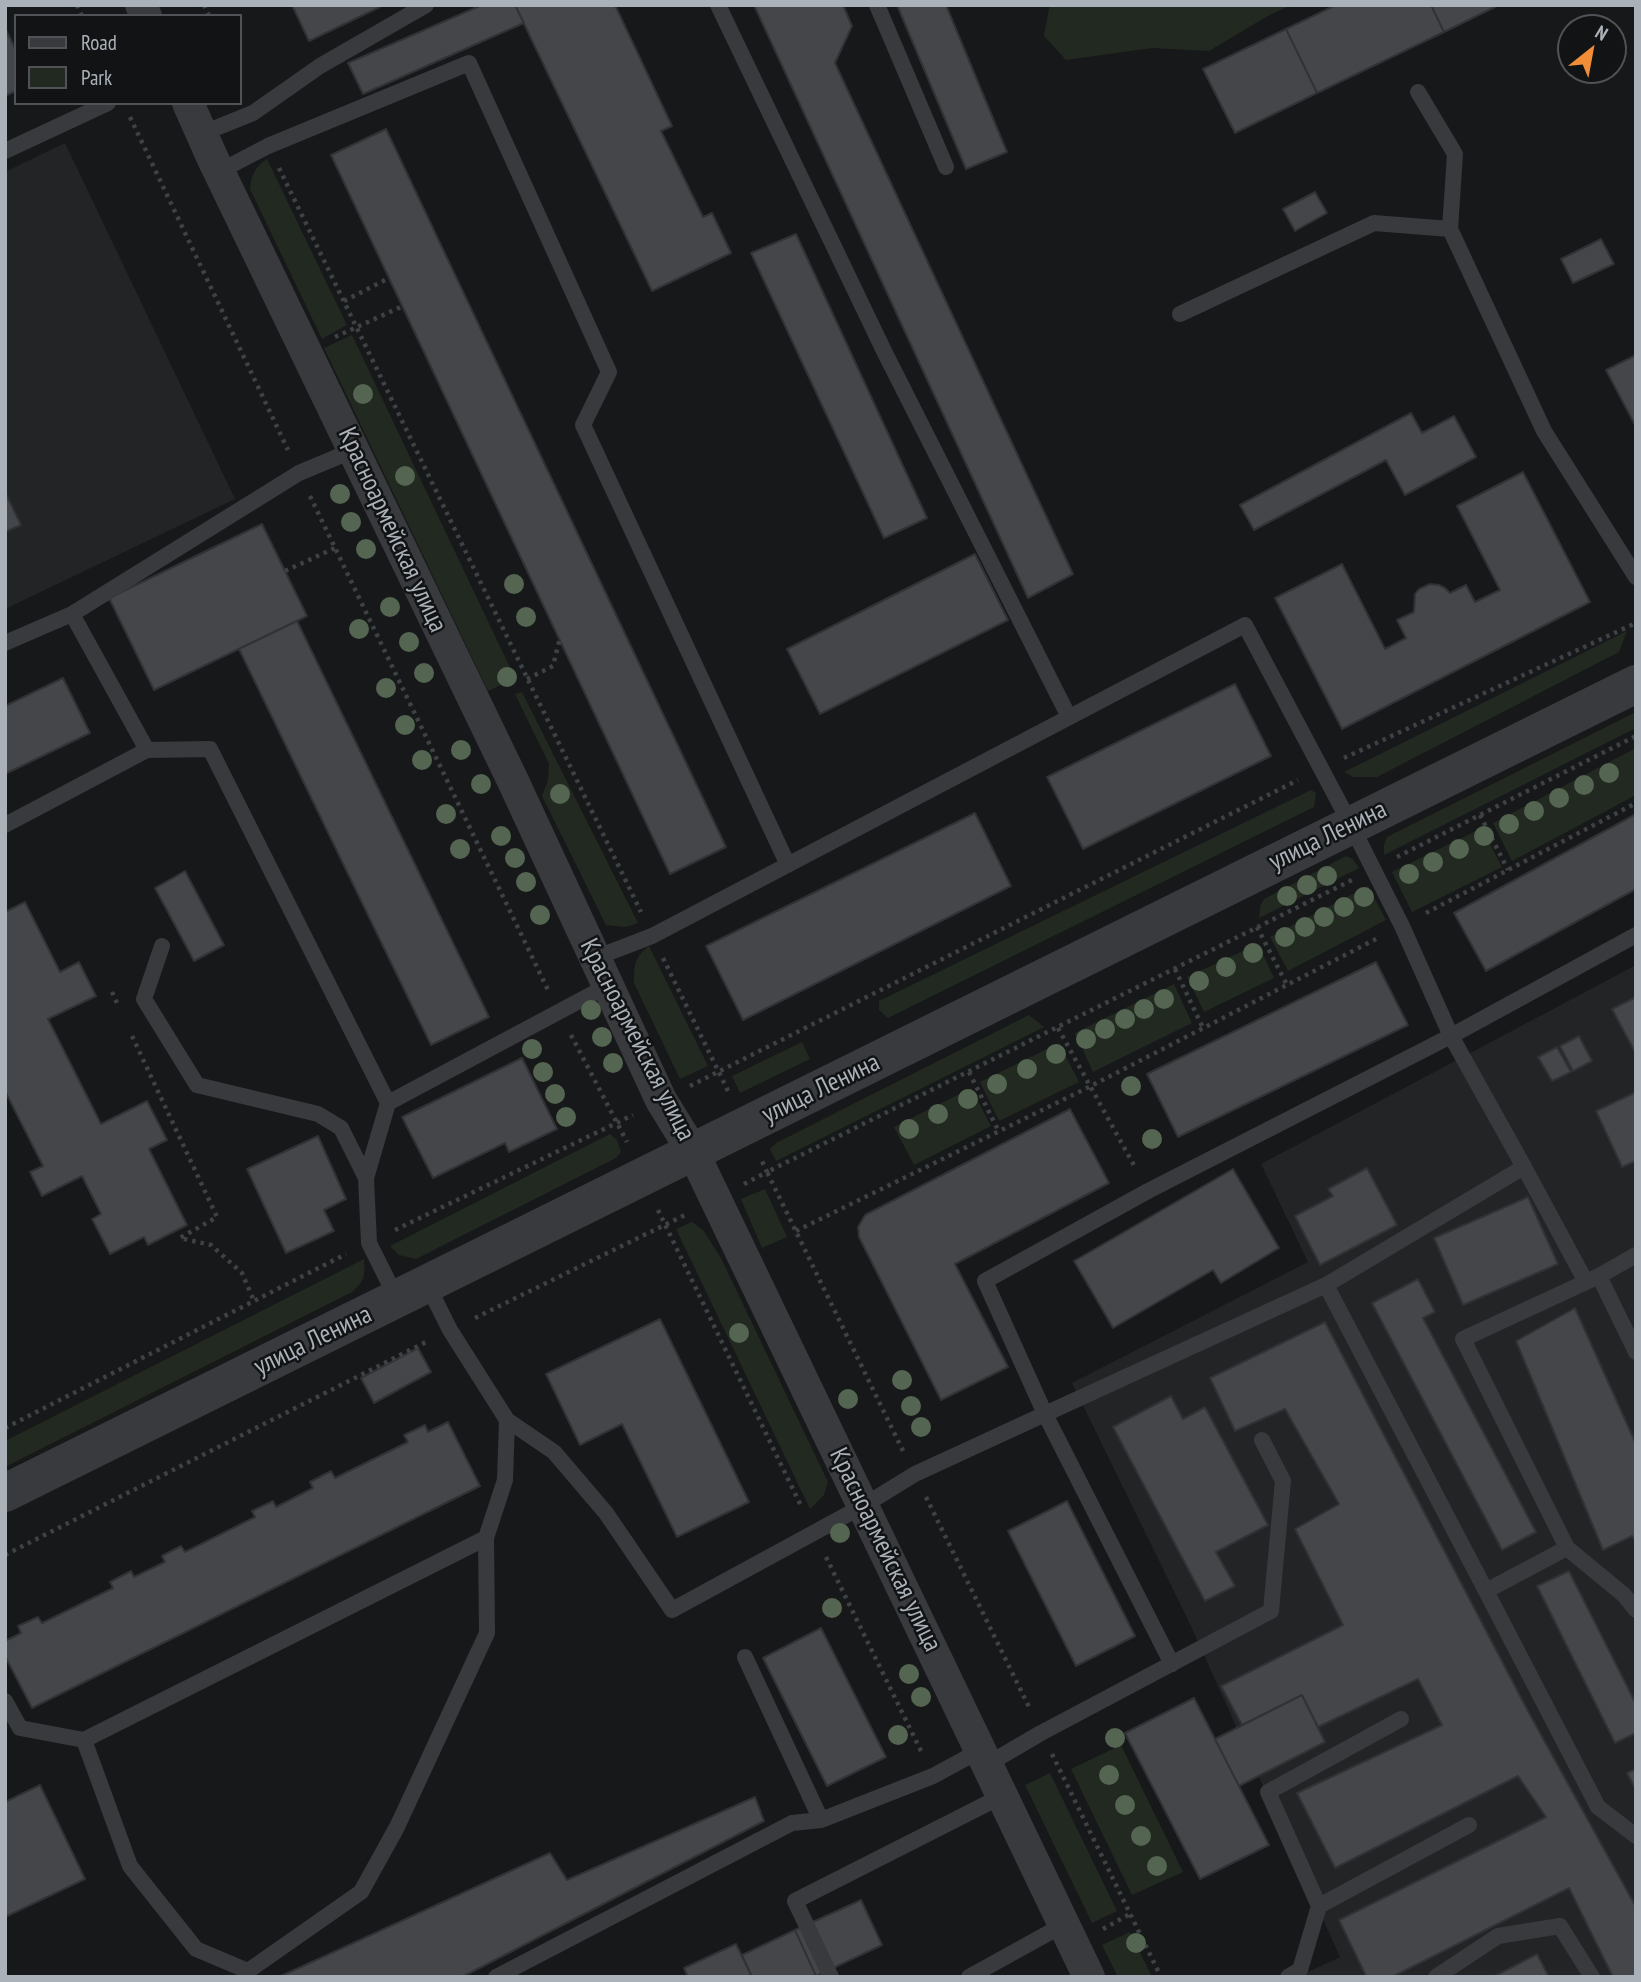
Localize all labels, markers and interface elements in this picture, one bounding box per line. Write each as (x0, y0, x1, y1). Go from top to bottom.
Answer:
legend (14, 14, 242, 105)
north arrow (1557, 14, 1627, 84)
text: N (1591, 20, 1612, 46)
text: Road (81, 29, 117, 56)
text: Park (81, 64, 112, 91)
street label: Красноармейская улица (331, 423, 453, 637)
street label: улица Ленина (1264, 794, 1392, 878)
street label: Красноармейская улица (573, 934, 701, 1146)
street label: улица Ленина (757, 1047, 885, 1131)
street label: улица Ленина (249, 1299, 377, 1383)
street label: Красноармейская улица (822, 1443, 948, 1657)

